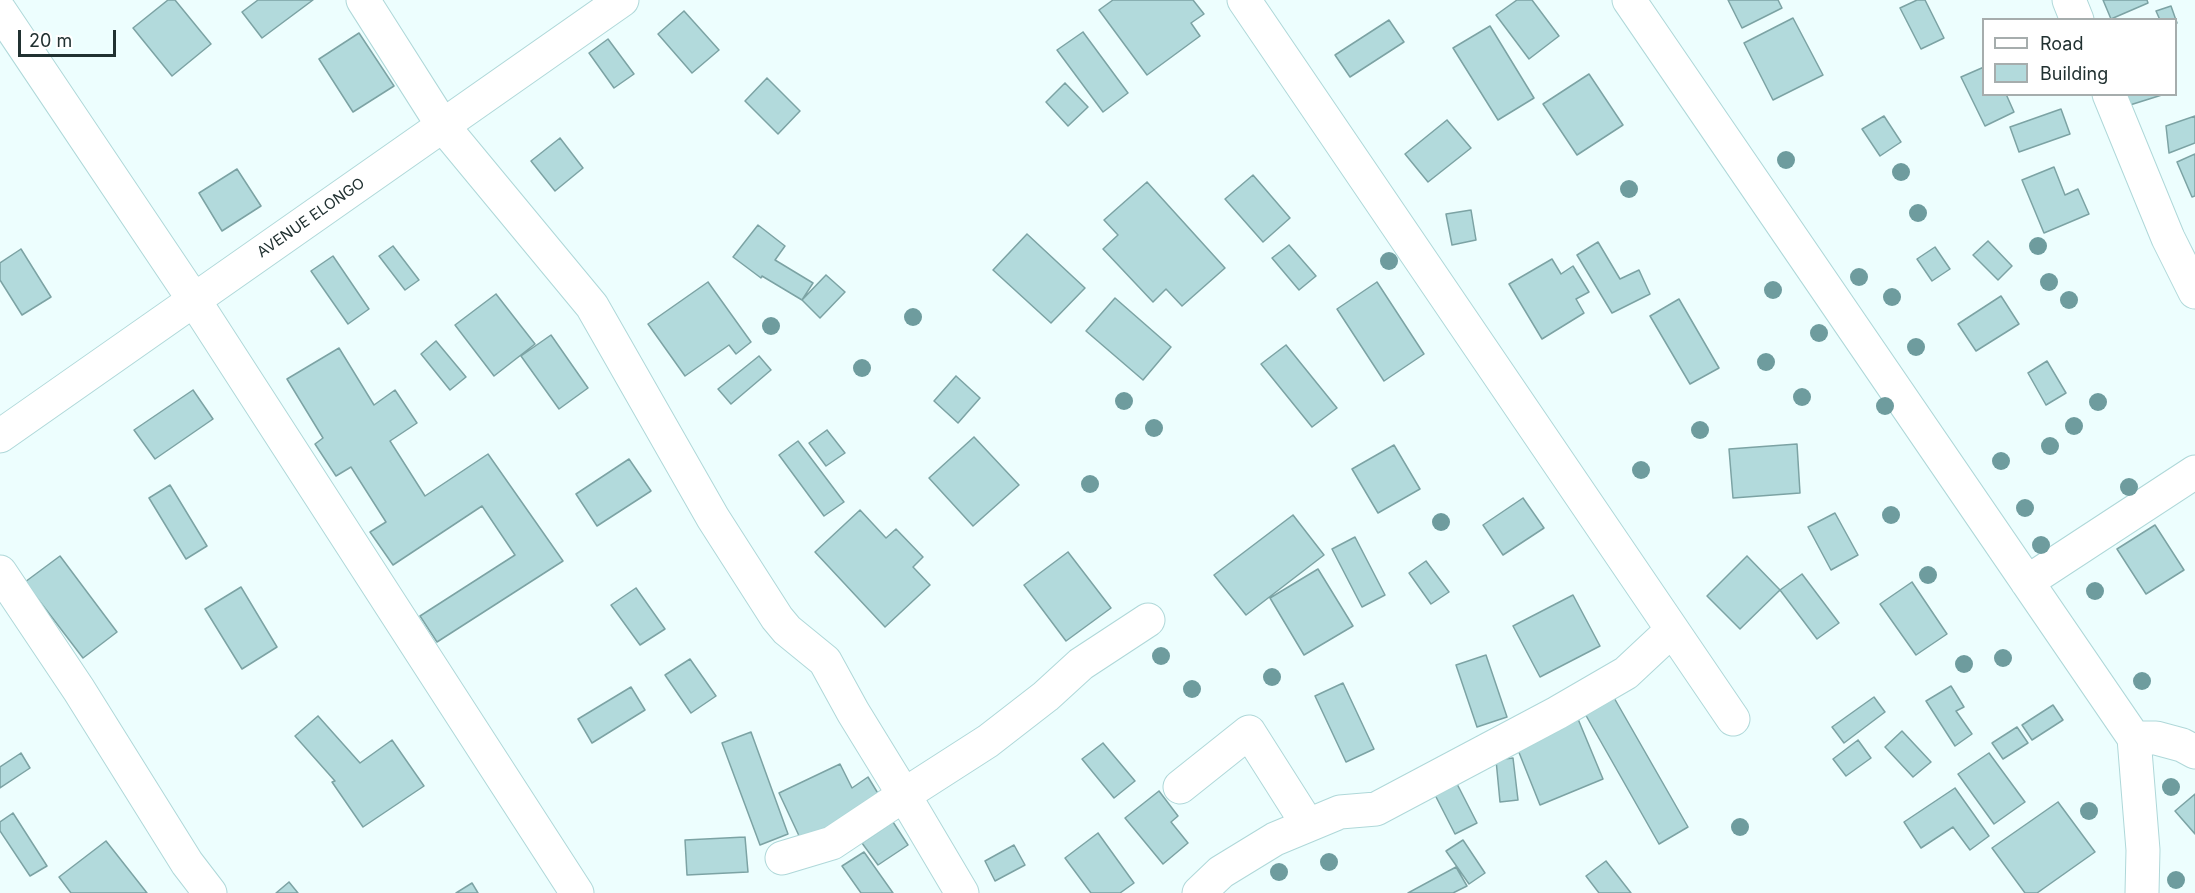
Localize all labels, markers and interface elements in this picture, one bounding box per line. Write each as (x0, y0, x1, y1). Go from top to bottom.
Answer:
scale bar (21, 18, 118, 56)
legend (1982, 18, 2177, 96)
text: 20 m (29, 30, 72, 51)
text: Road (2040, 33, 2083, 54)
text: Building (2040, 63, 2108, 84)
street label: AVENUE ELONGO (254, 174, 368, 262)

